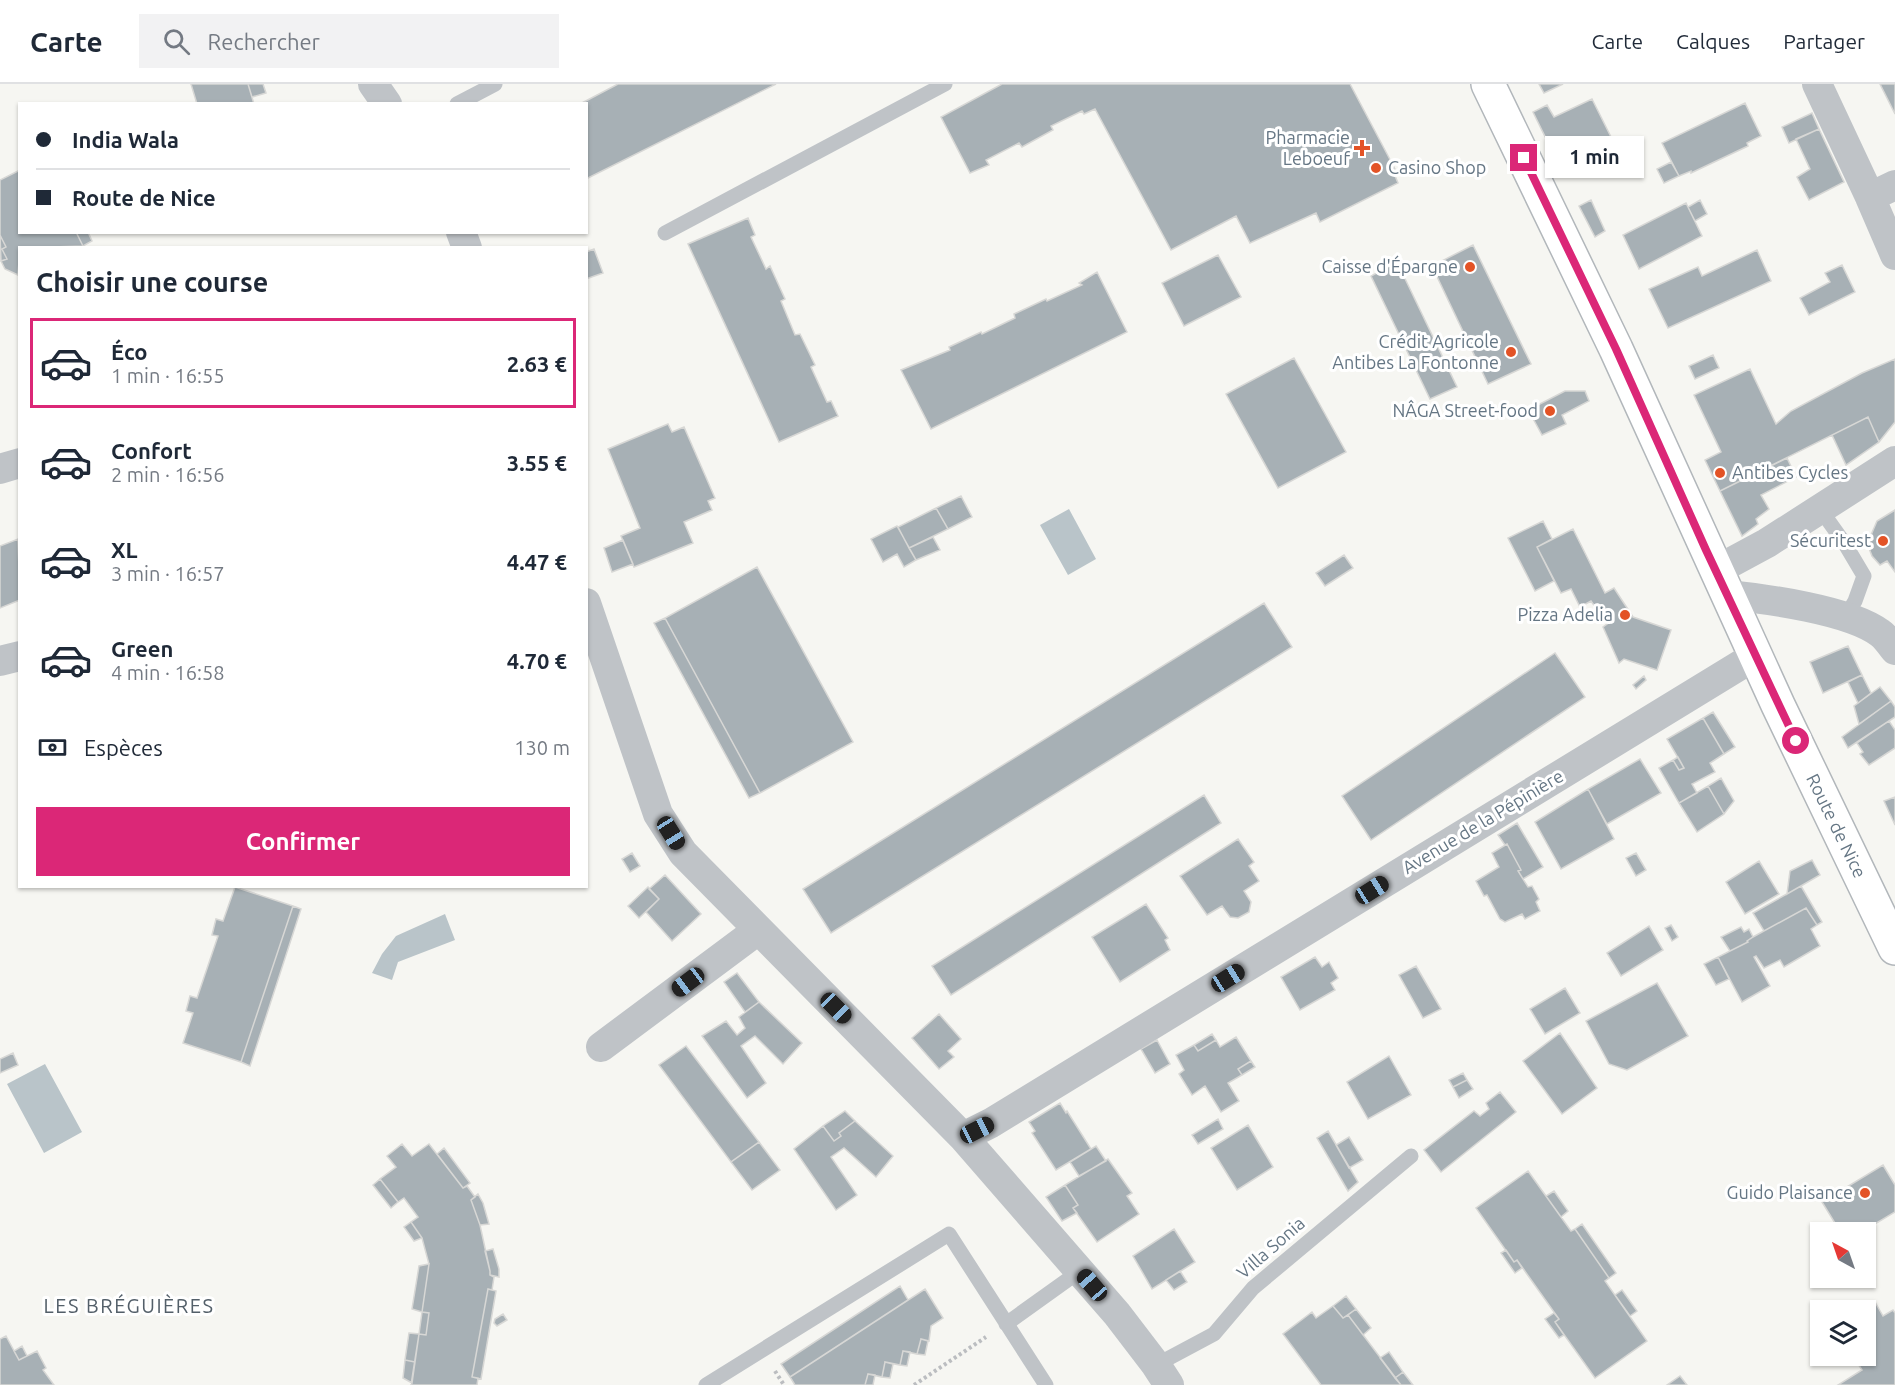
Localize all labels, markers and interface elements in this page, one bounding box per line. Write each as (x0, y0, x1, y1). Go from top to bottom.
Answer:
search box (139, 14, 559, 68)
icon: search (160, 25, 193, 58)
text: Carte (30, 26, 103, 57)
text: Rechercher (208, 29, 320, 54)
text: Carte (1592, 29, 1643, 53)
text: Calques (1676, 29, 1750, 53)
text: Partager (1783, 29, 1865, 53)
text: India Wala (72, 127, 179, 152)
place label: Pharmacie Leboeuf (1265, 127, 1350, 168)
callout: 1 min (1545, 137, 1644, 179)
marker: Pharmacie Leboeuf (1355, 141, 1369, 155)
route end (1510, 144, 1537, 171)
text: 1 min (1569, 145, 1620, 168)
place label: Casino Shop (1388, 157, 1486, 177)
marker: Casino Shop (1369, 161, 1383, 175)
text: Route de Nice (72, 185, 216, 210)
place label: Caisse d'Épargne (1322, 255, 1458, 276)
marker: Caisse d'Épargne (1463, 260, 1477, 274)
text: Choisir une course (36, 267, 268, 297)
place label: Crédit Agricole Antibes La Fontonne (1332, 331, 1499, 372)
icon: car (39, 336, 93, 390)
text: Éco (111, 339, 148, 364)
marker: Crédit Agricole Antibes La Fontonne (1504, 345, 1518, 359)
text: 2.63 € (507, 351, 567, 376)
text: 1 min · 16:55 (111, 364, 225, 387)
place label: NÂGA Street-food (1392, 399, 1538, 420)
marker: NÂGA Street-food (1543, 404, 1557, 418)
icon: car (39, 435, 93, 489)
text: Confort (111, 438, 192, 463)
text: 3.55 € (507, 450, 567, 475)
place label: Antibes Cycles (1732, 462, 1849, 482)
text: 2 min · 16:56 (111, 463, 225, 486)
marker: Antibes Cycles (1713, 466, 1727, 480)
place label: Sécuritest (1790, 530, 1871, 550)
icon: car (39, 534, 93, 588)
marker: Sécuritest (1876, 534, 1890, 548)
text: XL (111, 537, 138, 562)
text: 4.47 € (507, 549, 567, 574)
text: 3 min · 16:57 (111, 562, 225, 585)
place label: Pizza Adelia (1517, 604, 1613, 624)
marker: Pizza Adelia (1618, 608, 1632, 622)
icon: car (39, 633, 93, 687)
text: Green (111, 636, 173, 661)
text: 4.70 € (507, 648, 567, 673)
text: 4 min · 16:58 (111, 661, 225, 684)
route start (1782, 727, 1809, 754)
icon: cash (36, 731, 69, 764)
text: Espèces (84, 735, 163, 760)
text: 130 m (514, 736, 570, 759)
street label: Avenue de la Pépinière (1398, 765, 1567, 877)
street label: Route de Nice (1803, 770, 1871, 881)
button: Confirmer (36, 807, 570, 876)
car (654, 813, 688, 853)
car (1352, 873, 1392, 907)
car (1208, 961, 1248, 995)
car (668, 964, 708, 1000)
car (817, 989, 855, 1027)
car (957, 1114, 997, 1146)
place label: Guido Plaisance (1726, 1182, 1853, 1202)
marker: Guido Plaisance (1858, 1186, 1872, 1200)
street label: Villa Sonia (1232, 1212, 1308, 1282)
north arrow (1810, 1222, 1876, 1288)
map controls (1810, 1222, 1876, 1366)
car (1073, 1266, 1111, 1304)
district label: LES BRÉGUIÈRES (44, 1294, 215, 1317)
button: layers (1810, 1300, 1876, 1366)

